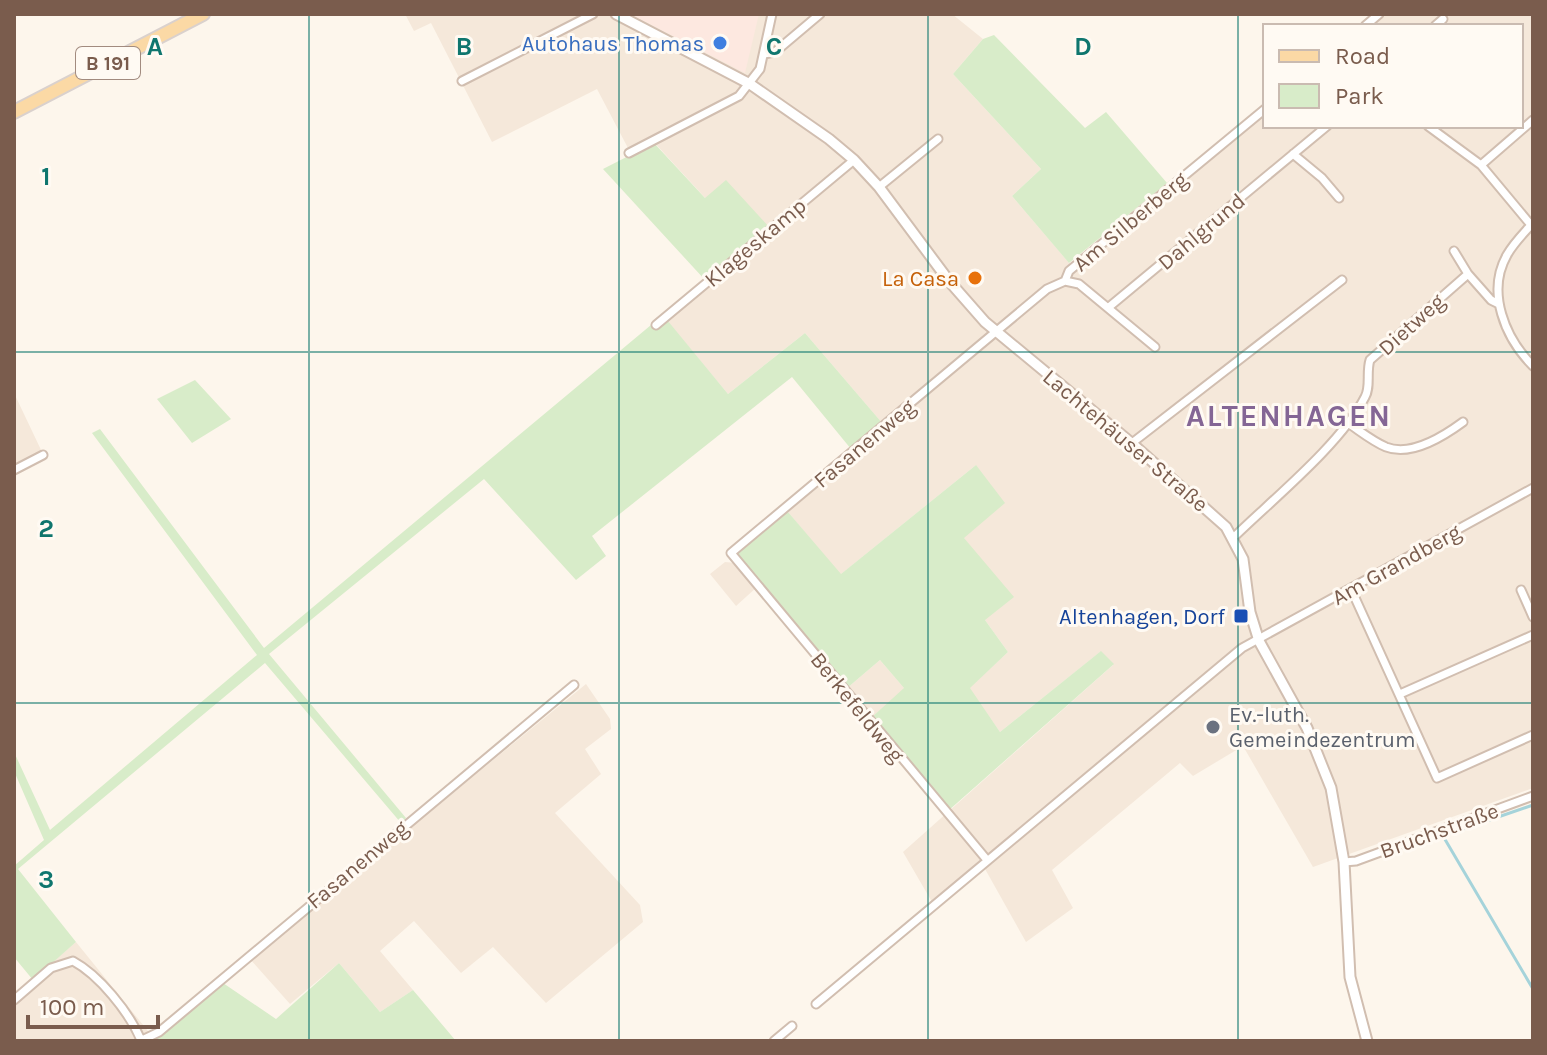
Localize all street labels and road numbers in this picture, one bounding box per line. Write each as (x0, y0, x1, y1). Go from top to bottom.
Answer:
road number: B 191 (76, 47, 140, 79)
street label: Am Silberberg (1068, 166, 1193, 277)
street label: Dahlgrund (1153, 188, 1251, 276)
street label: Klageskamp (699, 193, 812, 293)
street label: Dietweg (1373, 288, 1451, 361)
street label: Lachtehäuser Straße (1037, 364, 1213, 518)
street label: Fasanenweg (809, 393, 921, 494)
street label: Am Grandberg (1327, 518, 1466, 611)
street label: Berkefeldweg (805, 647, 910, 768)
street label: Bruchstraße (1377, 797, 1502, 864)
street label: Fasanenweg (302, 814, 414, 915)

